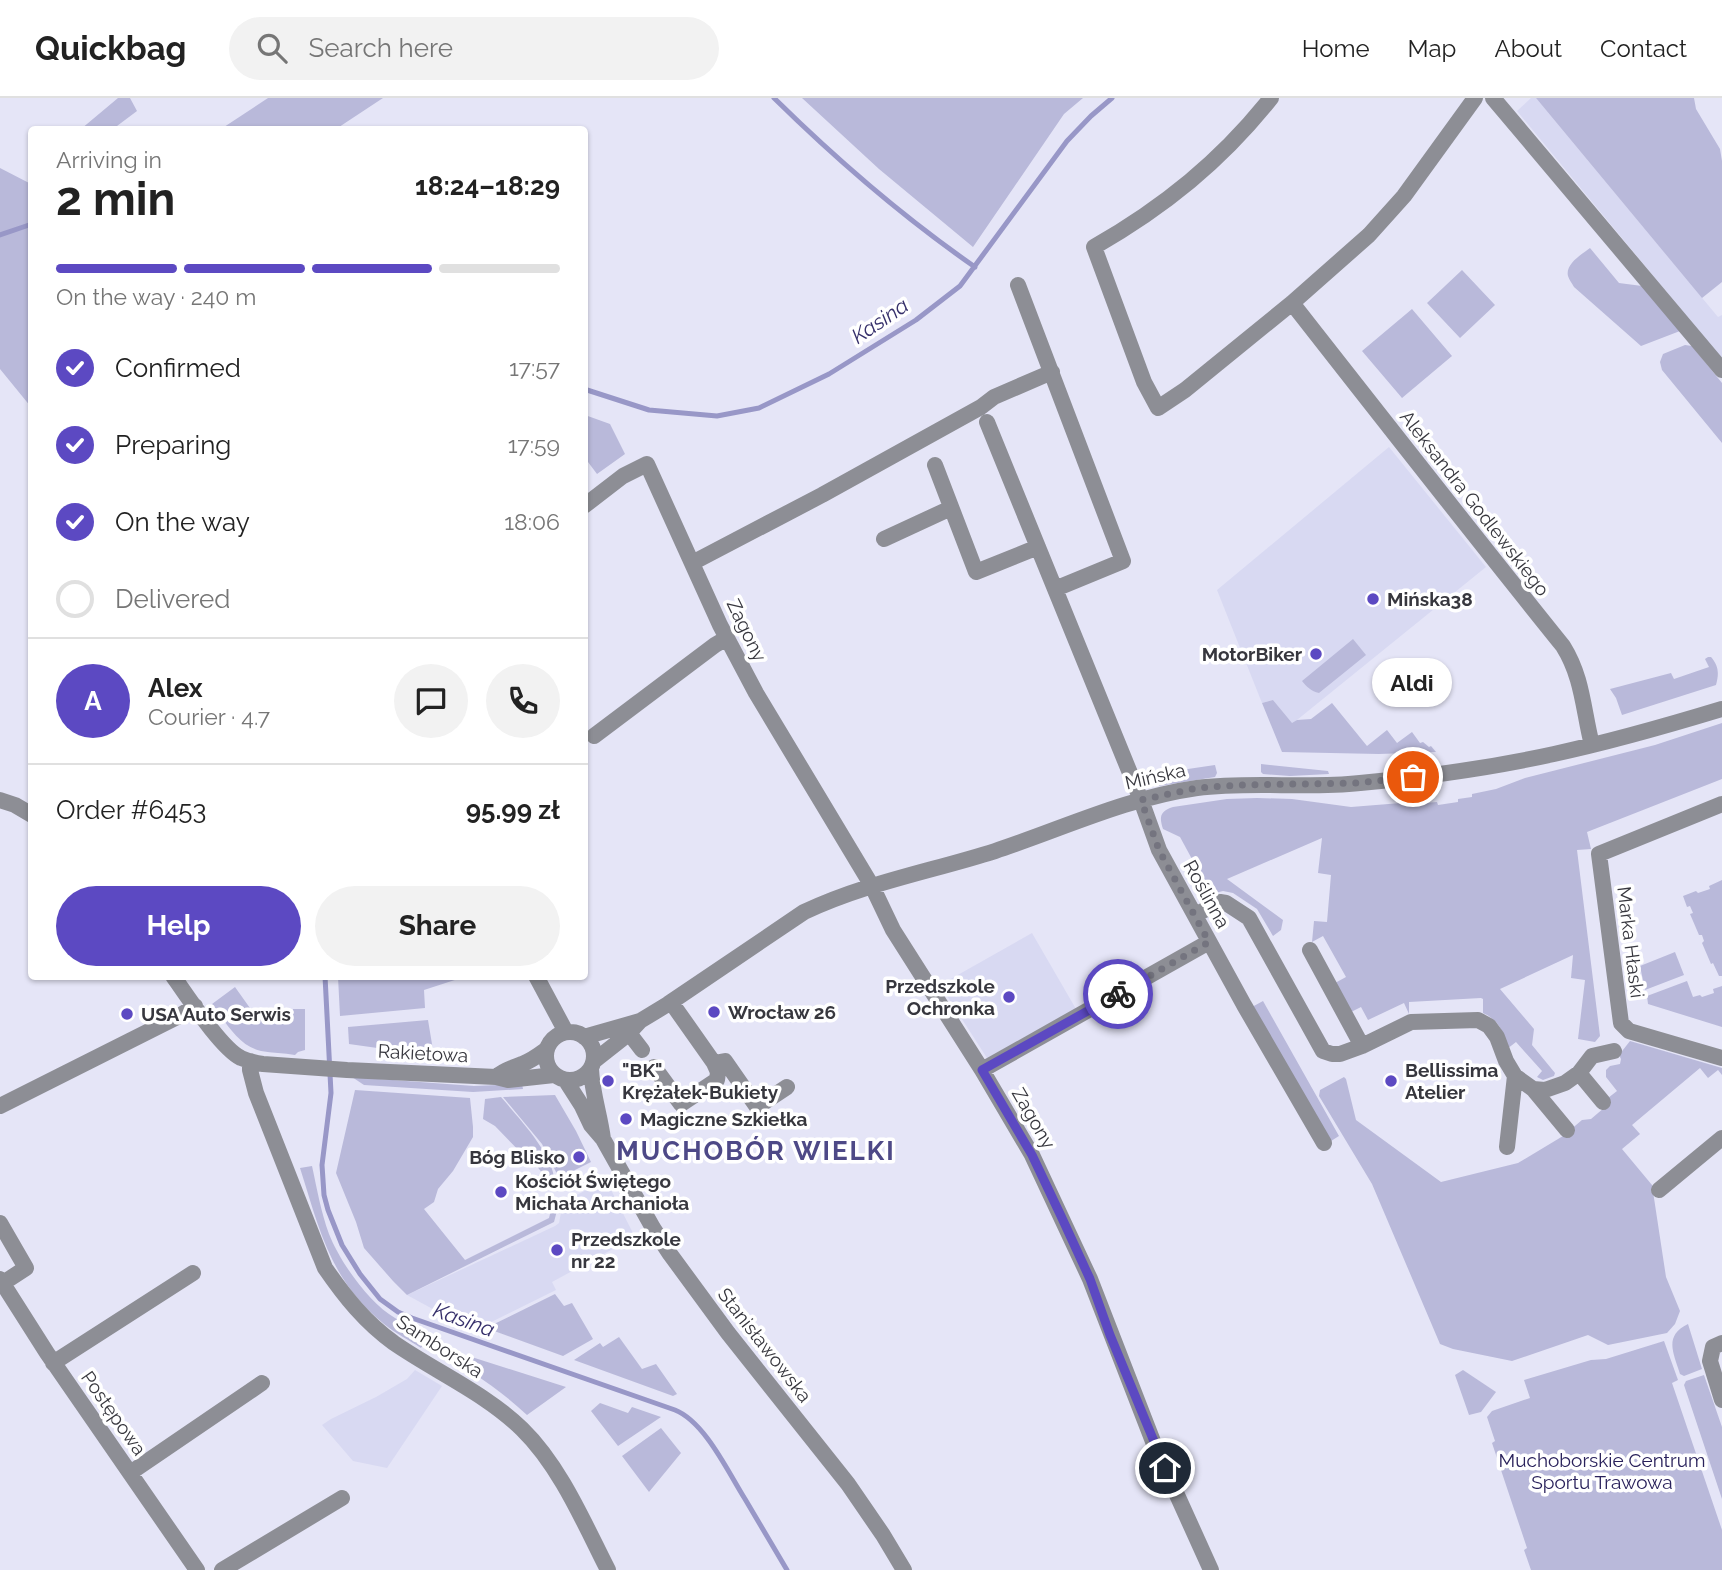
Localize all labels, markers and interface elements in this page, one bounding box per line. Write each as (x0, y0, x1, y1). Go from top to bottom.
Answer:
search box (229, 17, 719, 80)
text: Quickbag (35, 29, 187, 68)
icon: search (253, 29, 291, 67)
text: Search here (309, 33, 453, 63)
text: Home (1302, 34, 1370, 63)
text: Map (1408, 34, 1456, 63)
text: About (1494, 34, 1562, 63)
text: Contact (1600, 34, 1687, 63)
text: Arriving in (56, 146, 162, 173)
text: 18:24–18:29 (415, 171, 560, 201)
text: 2 min (56, 172, 175, 226)
text: On the way · 240 m (56, 283, 256, 310)
water label: Kasina (846, 293, 913, 349)
icon: check (56, 349, 94, 387)
text: Confirmed (115, 353, 241, 383)
text: 17:57 (509, 354, 560, 381)
street label: Aleksandra Godlewskiego (1396, 406, 1554, 600)
icon: check (56, 426, 94, 464)
text: Preparing (115, 430, 231, 460)
text: 17:59 (508, 431, 560, 458)
icon: check (56, 503, 94, 541)
text: On the way (115, 507, 250, 537)
text: 18:06 (504, 508, 560, 535)
text: Delivered (115, 584, 230, 614)
place label: Mińska38 (1387, 588, 1473, 610)
marker: Mińska38 (1365, 591, 1381, 607)
street label: Zagony (723, 595, 771, 665)
place label: MotorBiker (1202, 643, 1303, 665)
marker: MotorBiker (1308, 646, 1324, 662)
callout: Aldi (1373, 658, 1453, 707)
button: chat (394, 664, 468, 738)
button: phone (486, 664, 560, 738)
text: Aldi (1390, 669, 1434, 696)
text: Alex (148, 673, 203, 703)
text: A (84, 686, 102, 716)
text: Courier · 4.7 (148, 703, 270, 730)
pin (1383, 747, 1443, 807)
street label: Mińska (1123, 758, 1187, 794)
icon: bag (1394, 758, 1432, 796)
text: Order #6453 (56, 795, 206, 825)
text: 95.99 zł (466, 795, 560, 825)
street label: Roślinna (1179, 856, 1235, 932)
street label: Marka Hłaski (1613, 885, 1649, 999)
button: Help (56, 886, 301, 966)
button: Share (315, 886, 560, 966)
courier (1083, 959, 1153, 1029)
place label: Przedszkole Ochronka (885, 975, 995, 1019)
icon: bike (1099, 975, 1137, 1013)
marker: Przedszkole Ochronka (1001, 989, 1017, 1005)
place label: Wrocław 26 (728, 1001, 836, 1023)
place label: USA Auto Serwis (141, 1003, 291, 1025)
marker: Wrocław 26 (706, 1004, 722, 1020)
marker: USA Auto Serwis (119, 1006, 135, 1022)
street label: Rakietowa (377, 1040, 469, 1066)
place label: "BK" Krężałek-Bukiety (622, 1059, 779, 1103)
place label: Bellissima Atelier (1405, 1059, 1498, 1103)
marker: "BK" Krężałek-Bukiety (600, 1073, 616, 1089)
marker: Bellissima Atelier (1383, 1073, 1399, 1089)
street label: Zagony (1008, 1084, 1060, 1152)
place label: Magiczne Szkiełka (640, 1108, 807, 1130)
marker: Magiczne Szkiełka (618, 1111, 634, 1127)
district label: MUCHOBÓR WIELKI (616, 1136, 896, 1166)
place label: Bóg Blisko (469, 1146, 565, 1168)
marker: Bóg Blisko (571, 1149, 587, 1165)
place label: Kościół Świętego Michała Archanioła (515, 1170, 689, 1214)
marker: Kościół Świętego Michała Archanioła (493, 1184, 509, 1200)
place label: Przedszkole nr 22 (571, 1228, 681, 1272)
marker: Przedszkole nr 22 (549, 1242, 565, 1258)
street label: Stanisławowska (714, 1283, 816, 1407)
water label: Kasina (430, 1297, 498, 1342)
street label: Samborska (393, 1310, 487, 1382)
street label: Postępowa (77, 1367, 151, 1459)
pin (1135, 1438, 1195, 1498)
icon: home (1146, 1449, 1184, 1487)
park label: Muchoborskie Centrum Sportu Trawowa (1499, 1449, 1705, 1493)

